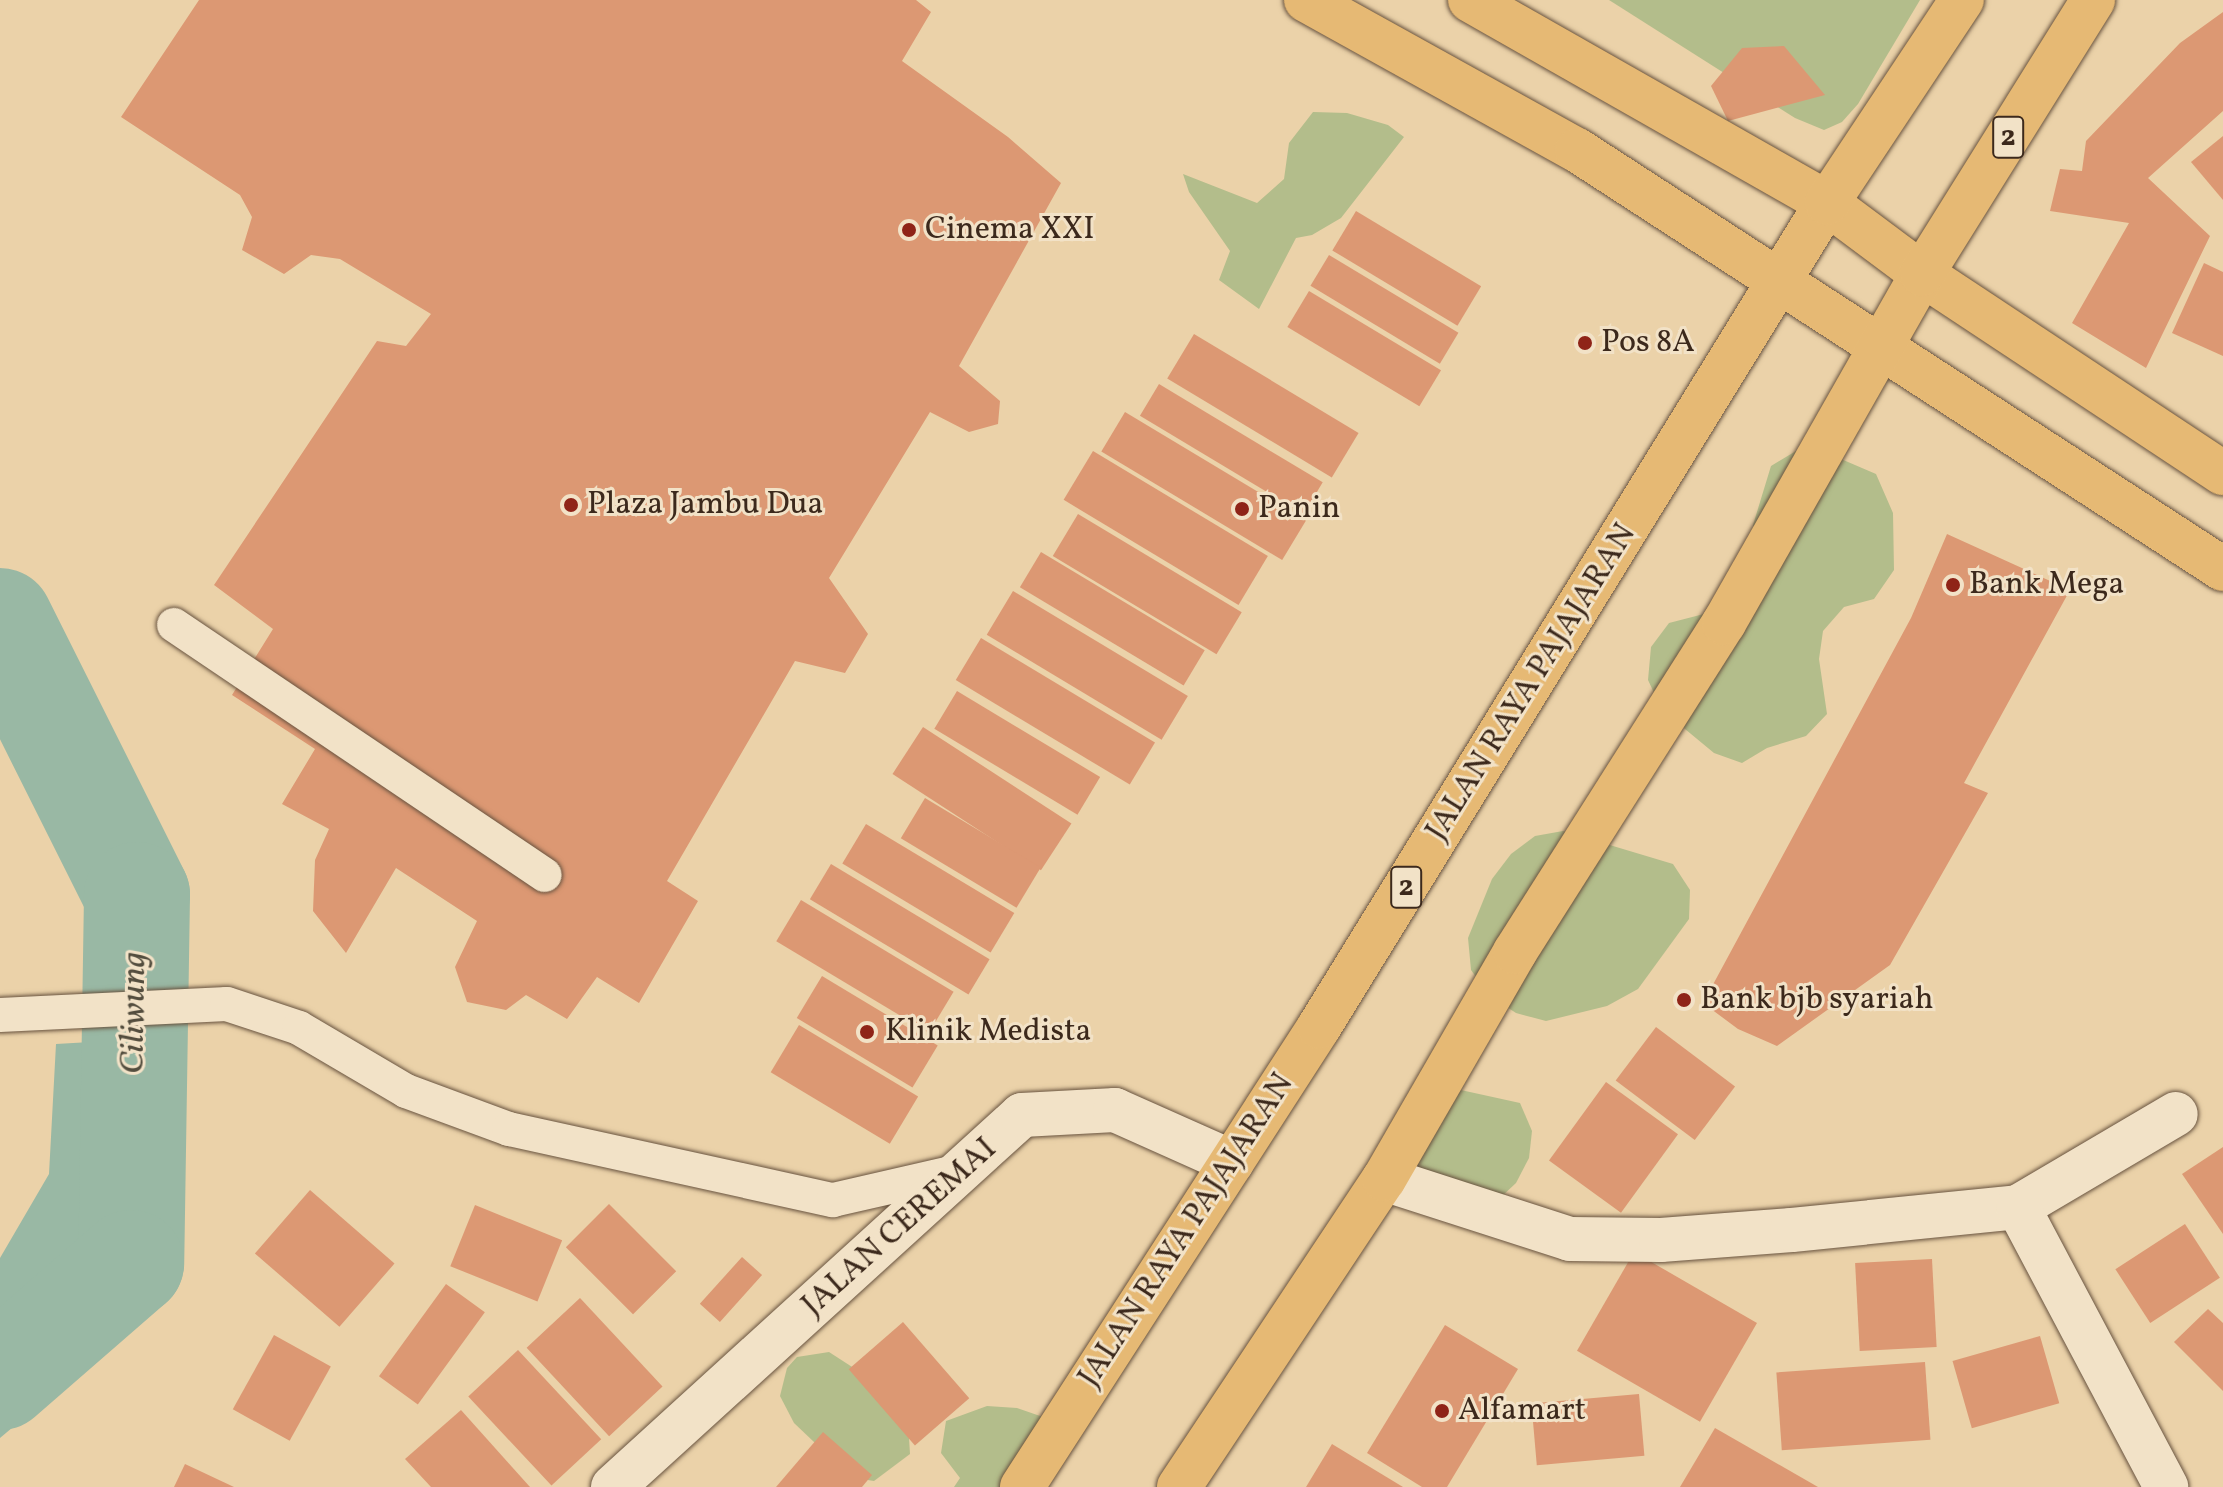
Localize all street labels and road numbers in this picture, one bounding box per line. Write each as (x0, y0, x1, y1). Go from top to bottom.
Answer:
road number: 2 (1992, 111, 2024, 163)
street label: JALAN RAYA PAJAJARAN (1419, 518, 1645, 848)
road number: 2 (1390, 861, 1422, 913)
street label: JALAN RAYA PAJAJARAN (1071, 1067, 1303, 1395)
street label: JALAN CEREMAI (795, 1131, 1005, 1325)

